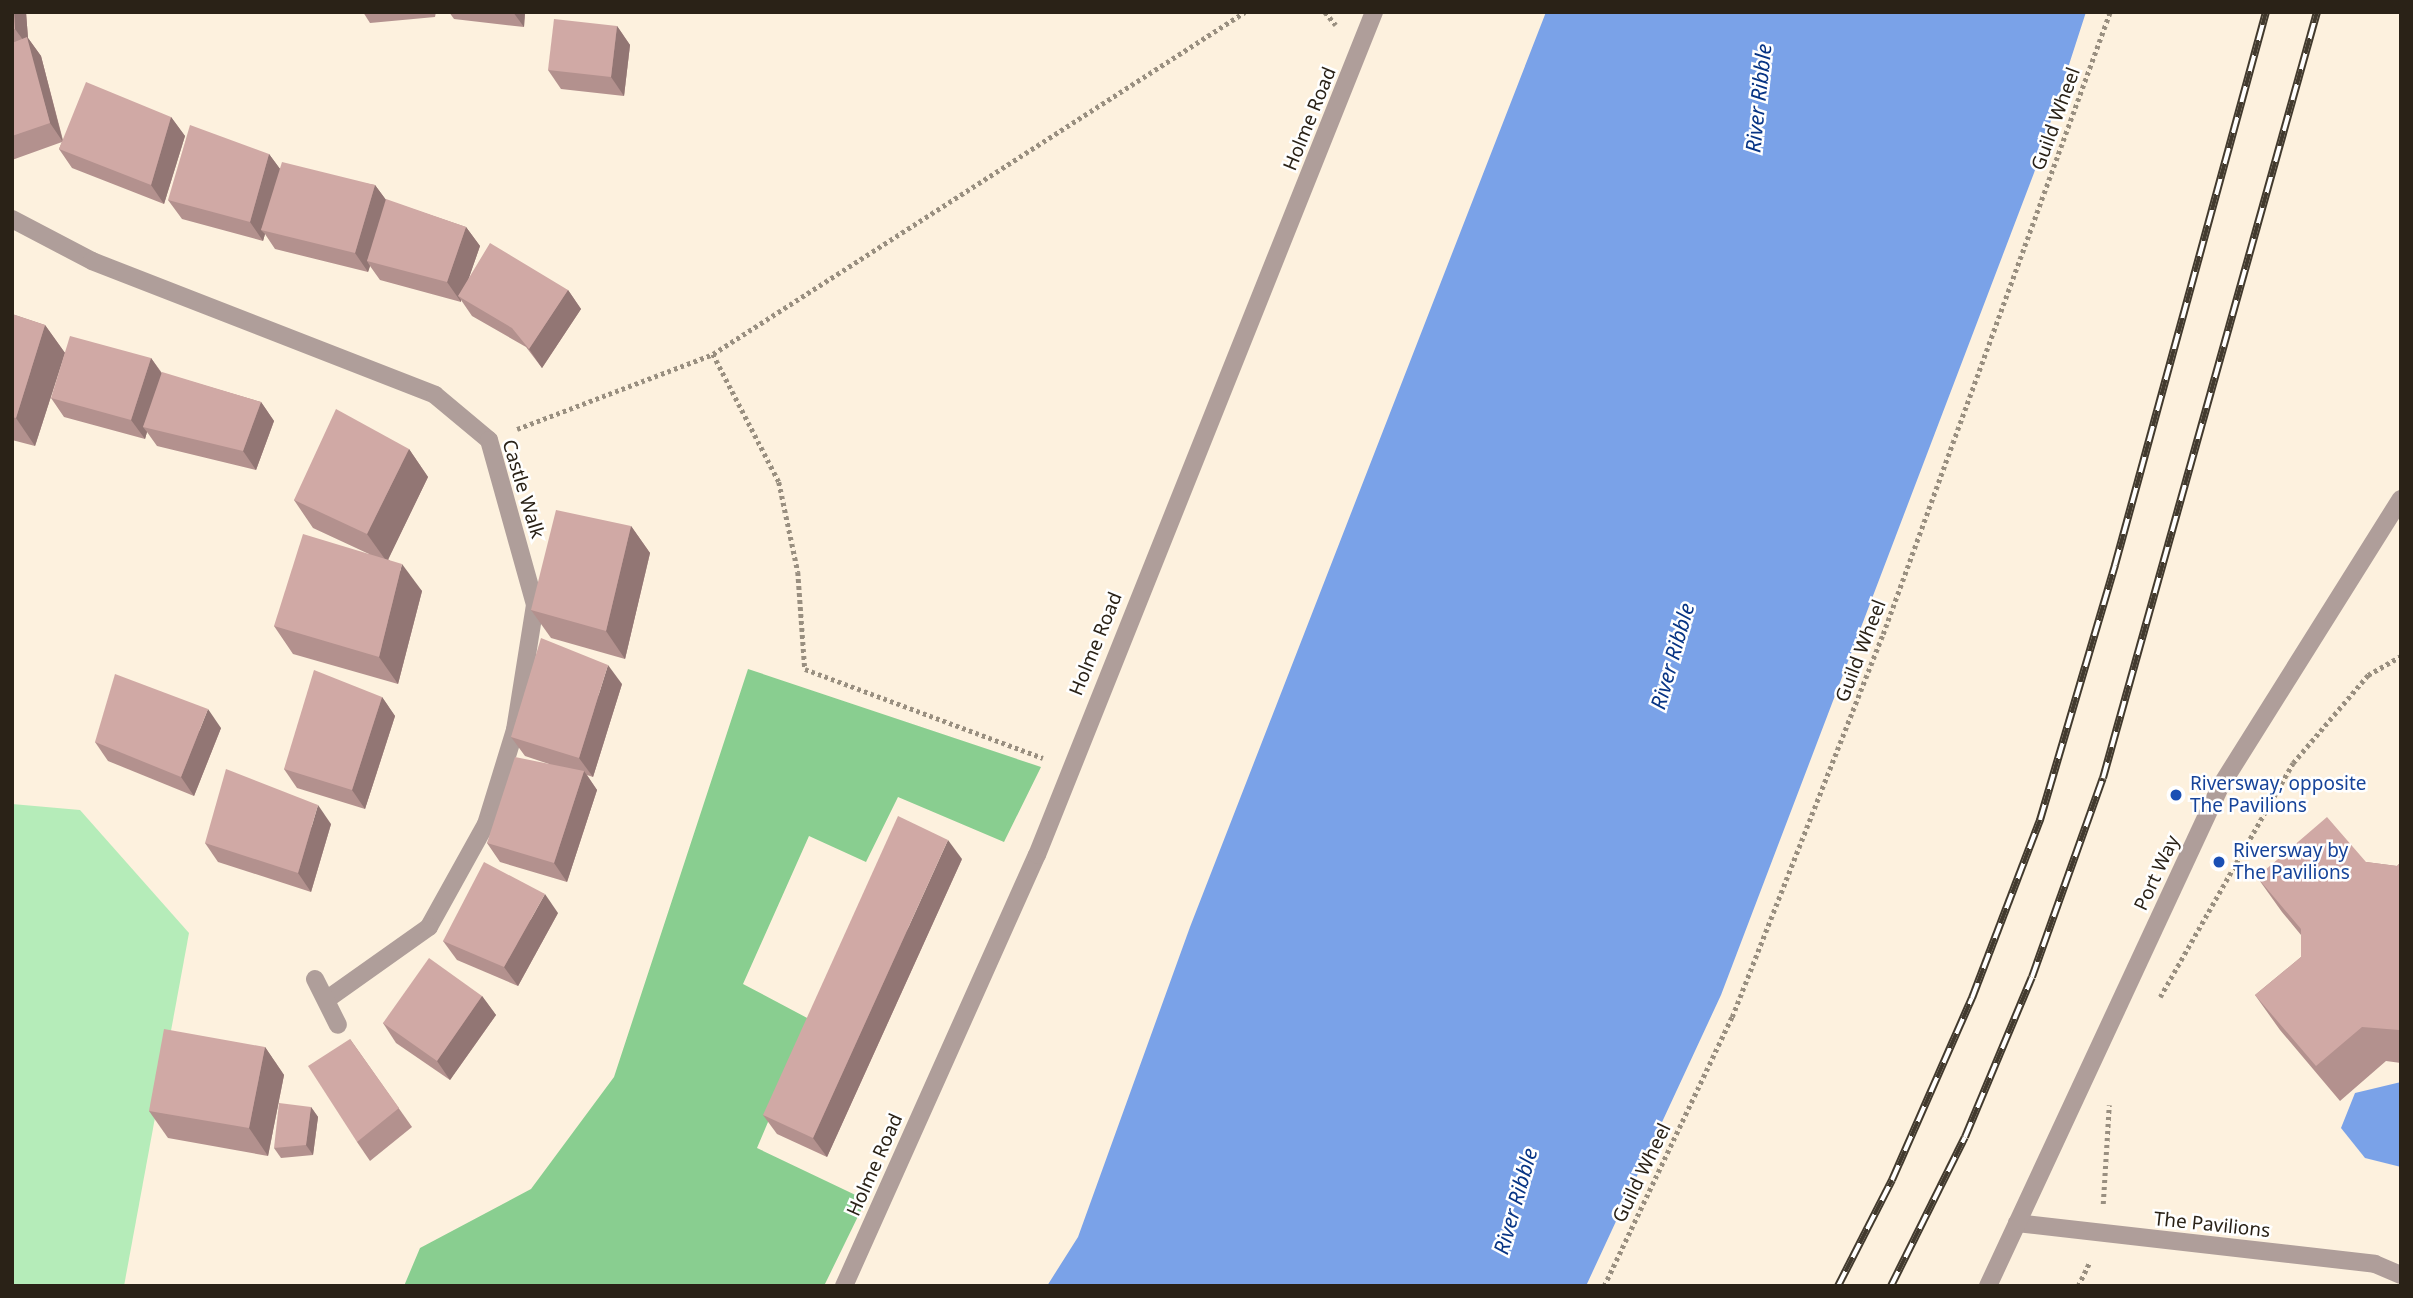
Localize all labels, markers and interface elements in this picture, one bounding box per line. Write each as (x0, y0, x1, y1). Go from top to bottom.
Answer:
water label: River Ribble (1740, 42, 1776, 154)
street label: Holme Road (1279, 64, 1341, 174)
street label: Guild Wheel (2027, 64, 2085, 174)
street label: Castle Walk (497, 437, 549, 541)
street label: Holme Road (1065, 589, 1127, 699)
street label: Guild Wheel (1831, 597, 1891, 705)
water label: River Ribble (1645, 600, 1699, 712)
place label: Riversway, opposite The Pavilions (2190, 773, 2367, 817)
marker: Riversway, opposite The Pavilions (2168, 787, 2184, 803)
street label: Port Way (2130, 832, 2184, 914)
place label: Riversway by The Pavilions (2233, 840, 2350, 884)
marker: Riversway by The Pavilions (2211, 854, 2227, 870)
street label: Holme Road (842, 1110, 908, 1220)
street label: Guild Wheel (1608, 1120, 1676, 1226)
water label: River Ribble (1488, 1145, 1542, 1257)
street label: The Pavilions (2153, 1208, 2271, 1242)

